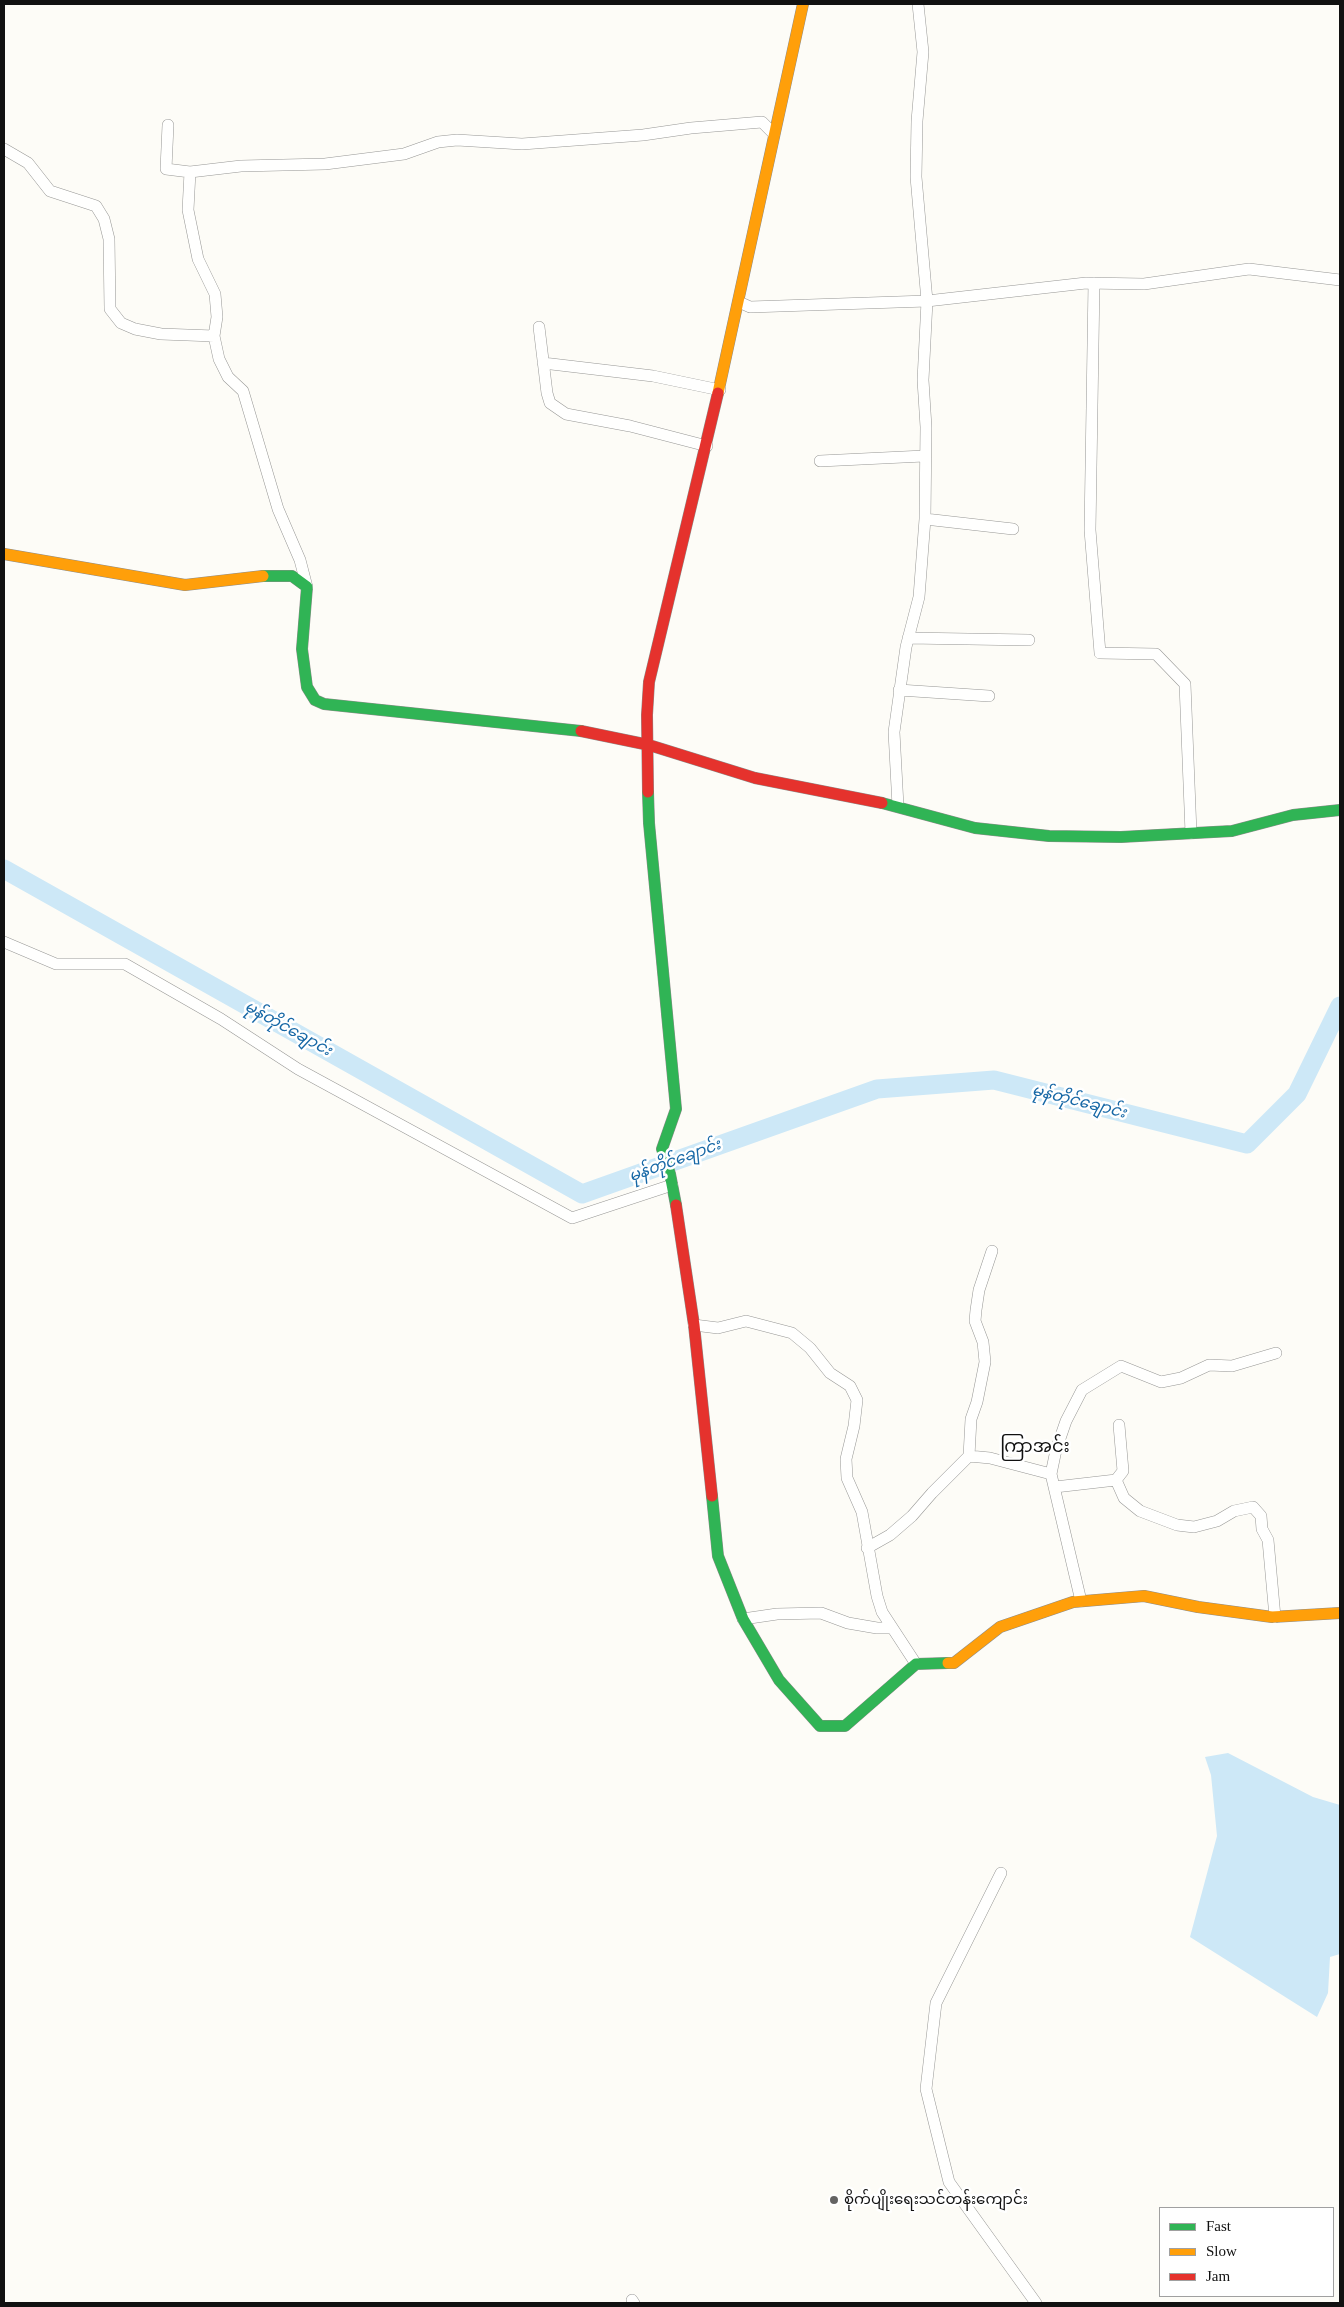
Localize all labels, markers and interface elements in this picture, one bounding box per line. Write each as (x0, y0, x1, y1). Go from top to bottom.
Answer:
water label: မုန်တိုင်ချောင်း (241, 997, 335, 1061)
water label: မုန်တိုင်ချောင်း (1030, 1081, 1128, 1123)
water label: မုန်တိုင်ချောင်း (626, 1136, 724, 1186)
district label: ကြာအင်း (1000, 1436, 1070, 1458)
place label: စိုက်ပျိုးရေးသင်တန်းကျောင်း (844, 2191, 1028, 2209)
marker: စိုက်ပျိုးရေးသင်တန်းကျောင်း (828, 2194, 840, 2206)
legend (1159, 2207, 1334, 2297)
text: Fast (1206, 2218, 1231, 2234)
text: Slow (1206, 2243, 1237, 2259)
text: Jam (1206, 2268, 1230, 2284)

